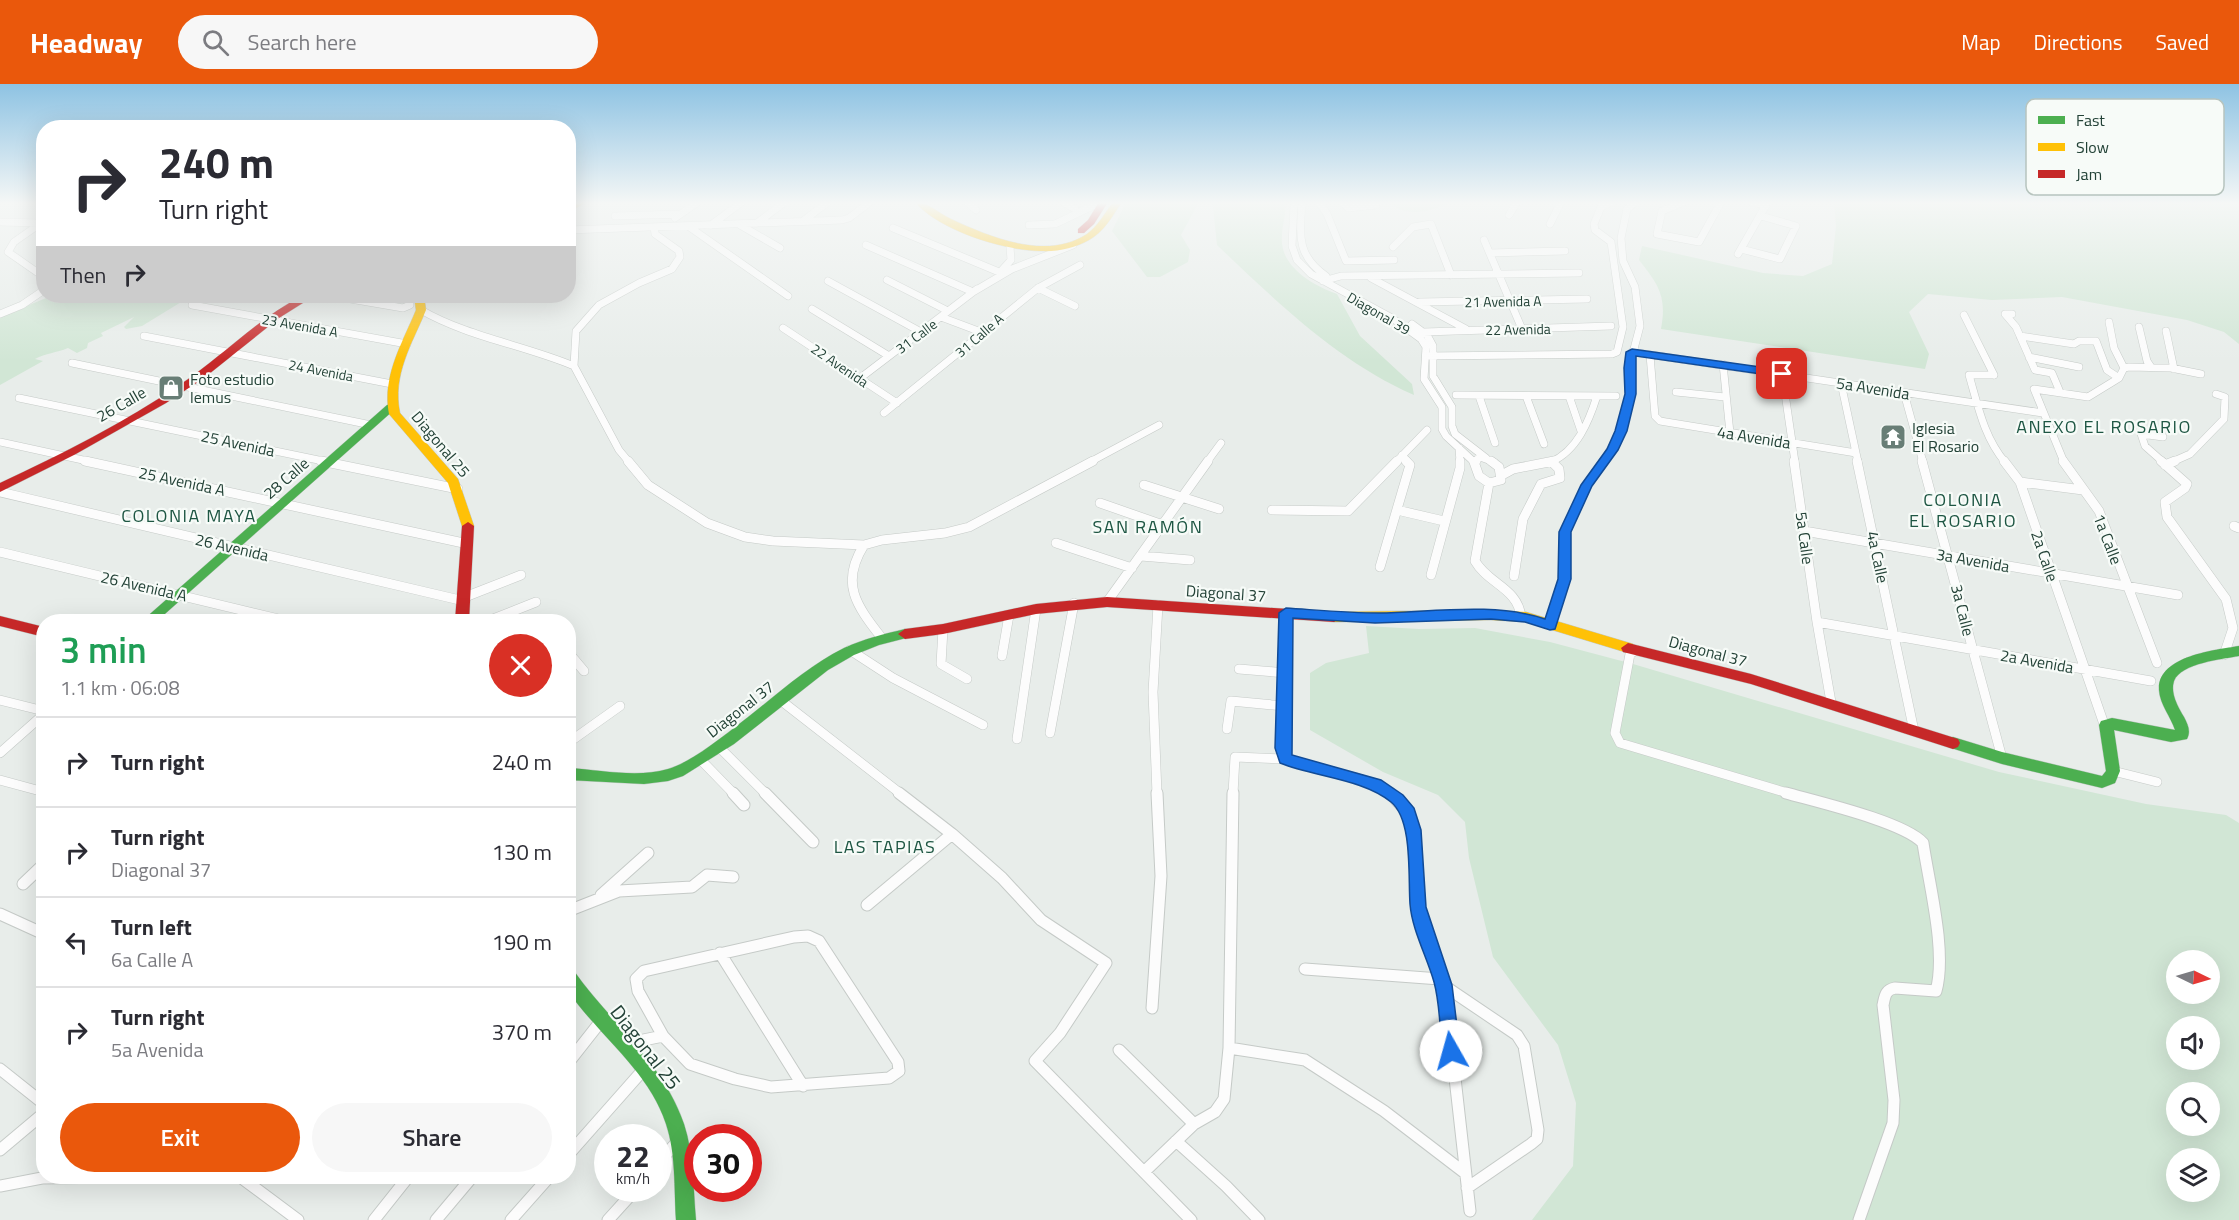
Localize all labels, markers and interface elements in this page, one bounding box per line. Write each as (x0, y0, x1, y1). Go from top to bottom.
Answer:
search box (178, 15, 598, 69)
text: Headway (30, 21, 142, 64)
text: Search here (247, 25, 357, 59)
icon: search (199, 26, 232, 59)
text: Map (1961, 26, 2001, 58)
text: Directions (2034, 26, 2123, 58)
text: Saved (2156, 26, 2209, 58)
legend (2026, 99, 2224, 195)
text: Fast (2076, 108, 2105, 132)
text: 240 m (159, 130, 274, 194)
text: Slow (2076, 135, 2109, 159)
icon: right (60, 144, 138, 222)
text: Jam (2076, 162, 2102, 186)
text: Turn right (159, 188, 268, 229)
text: Then (60, 258, 106, 292)
icon: right (118, 258, 151, 291)
street label: Diagonal 39 (1343, 286, 1415, 340)
street label: 21 Avenida A (1464, 290, 1542, 312)
street label: 23 Avenida A (260, 308, 340, 342)
street label: 31 Calle A (950, 308, 1008, 362)
street label: 31 Calle (891, 313, 941, 359)
street label: 22 Avenida (1485, 318, 1551, 340)
street label: 22 Avenida (807, 338, 873, 392)
pin (1756, 348, 1807, 399)
street label: 24 Avenida (287, 353, 355, 387)
icon: arrive (1765, 357, 1798, 390)
place label: Foto estudio lemus (190, 367, 274, 409)
street label: 5a Avenida (1835, 370, 1911, 406)
shop icon: Foto estudio lemus (156, 373, 186, 403)
street label: 26 Calle (92, 380, 150, 428)
street label: Diagonal 25 (406, 406, 476, 482)
district label: ANEXO EL ROSARIO (2016, 413, 2192, 440)
place label: Iglesia El Rosario (1912, 416, 1979, 458)
street label: 4a Avenida (1716, 419, 1792, 455)
temple icon: Iglesia El Rosario (1878, 422, 1908, 452)
street label: 25 Avenida (199, 423, 277, 463)
street label: 28 Calle (258, 451, 314, 505)
street label: 25 Avenida A (136, 460, 228, 502)
district label: COLONIA EL ROSARIO (1909, 486, 2017, 534)
district label: COLONIA MAYA (121, 502, 257, 529)
street label: 5a Calle (1789, 510, 1821, 566)
street label: 1a Calle (2087, 510, 2129, 568)
district label: SAN RAMÓN (1093, 513, 1203, 540)
street label: 26 Avenida (193, 527, 271, 567)
street label: 2a Calle (2025, 527, 2065, 585)
street label: 4a Calle (1861, 529, 1895, 585)
street label: 3a Avenida (1935, 542, 2011, 578)
street label: 26 Avenida A (98, 564, 190, 608)
street label: Diagonal 37 (1185, 578, 1267, 608)
street label: 3a Calle (1945, 582, 1981, 638)
text: 3 min (60, 622, 147, 677)
street label: Diagonal 37 (1666, 629, 1750, 673)
button: close (489, 634, 552, 697)
street label: 2a Avenida (1999, 643, 2075, 679)
text: 1.1 km · 06:08 (60, 672, 180, 703)
street label: Diagonal 37 (701, 675, 779, 743)
text: Turn right (111, 745, 205, 779)
text: 240 m (492, 745, 552, 779)
icon: right (60, 746, 93, 779)
text: Turn right (111, 820, 205, 854)
district label: LAS TAPIAS (834, 833, 936, 860)
text: 130 m (492, 835, 552, 869)
icon: right (60, 836, 93, 869)
text: Diagonal 37 (111, 854, 211, 885)
text: Turn left (111, 910, 192, 944)
text: 190 m (492, 925, 552, 959)
icon: left (60, 926, 93, 959)
text: 6a Calle A (111, 944, 193, 975)
north arrow (2166, 950, 2220, 1004)
map controls (2166, 950, 2220, 1202)
street label: Diagonal 25 (603, 998, 689, 1096)
text: Turn right (111, 1000, 205, 1034)
text: 370 m (492, 1015, 552, 1049)
icon: right (60, 1016, 93, 1049)
button: sound (2166, 1016, 2220, 1070)
position arrow (1419, 1019, 1483, 1083)
text: 5a Avenida (111, 1034, 203, 1065)
button: search (2166, 1082, 2220, 1136)
button: Exit (60, 1103, 300, 1172)
button: Share (312, 1103, 552, 1172)
speed limit sign: 30 (684, 1124, 762, 1202)
text: 22 (616, 1133, 650, 1179)
button: layers (2166, 1148, 2220, 1202)
text: km/h (616, 1167, 650, 1190)

